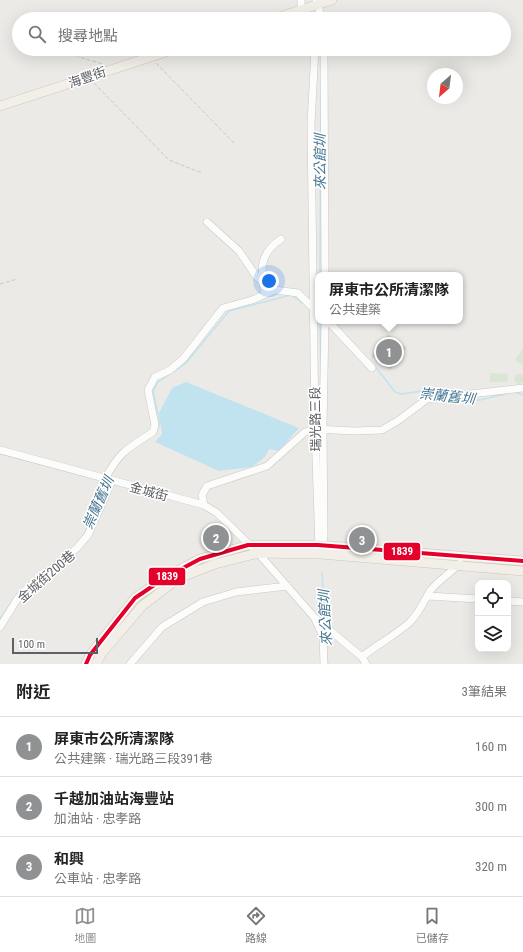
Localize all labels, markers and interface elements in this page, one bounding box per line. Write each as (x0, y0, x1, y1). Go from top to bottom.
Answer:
search box (12, 12, 511, 56)
icon: search (26, 23, 48, 45)
text: 搜尋地點 (58, 27, 118, 45)
street label: 海豐街 (66, 64, 108, 91)
north arrow (427, 68, 463, 104)
water label: 來公館圳 (312, 132, 328, 190)
your location (259, 271, 279, 291)
popup (315, 272, 463, 324)
text: 屏東市公所清潔隊 (329, 281, 449, 299)
text: 公共建築 (329, 302, 381, 317)
pin: 1 (376, 337, 402, 367)
water label: 崇蘭舊圳 (418, 385, 478, 407)
street label: 瑞光路三段 (307, 386, 324, 452)
water label: 崇蘭舊圳 (79, 472, 118, 532)
street label: 金城街 (128, 479, 170, 504)
pin: 2 (203, 523, 229, 553)
pin: 3 (349, 525, 375, 555)
line badge: 1839 (383, 542, 421, 561)
text: 1839 (391, 545, 413, 558)
street label: 金城街200巷 (15, 547, 78, 605)
line badge: 1839 (148, 567, 186, 586)
text: 1839 (156, 570, 178, 583)
map controls (475, 580, 511, 652)
button: locate (475, 580, 511, 616)
water label: 來公館圳 (315, 588, 334, 646)
button: layers (475, 616, 511, 652)
scale bar (12, 636, 98, 655)
text: 100 m (18, 638, 45, 651)
text: 附近 (16, 682, 50, 702)
text: 3筆結果 (462, 684, 507, 699)
text: 屏東市公所清潔隊 (54, 730, 174, 748)
text: 1 (26, 739, 32, 754)
text: 160 m (475, 739, 507, 754)
text: 公共建築 · 瑞光路三段391巷 (54, 751, 212, 766)
text: 千越加油站海豐站 (54, 790, 174, 808)
text: 2 (26, 799, 32, 814)
text: 300 m (475, 799, 507, 814)
text: 加油站 · 忠孝路 (54, 811, 141, 826)
text: 和興 (54, 850, 84, 868)
text: 3 (26, 859, 32, 874)
text: 320 m (475, 859, 507, 874)
text: 公車站 · 忠孝路 (54, 871, 141, 886)
tab: 地圖 (74, 905, 96, 945)
tab: 路線 (245, 905, 267, 945)
tab: 已儲存 (416, 905, 449, 945)

